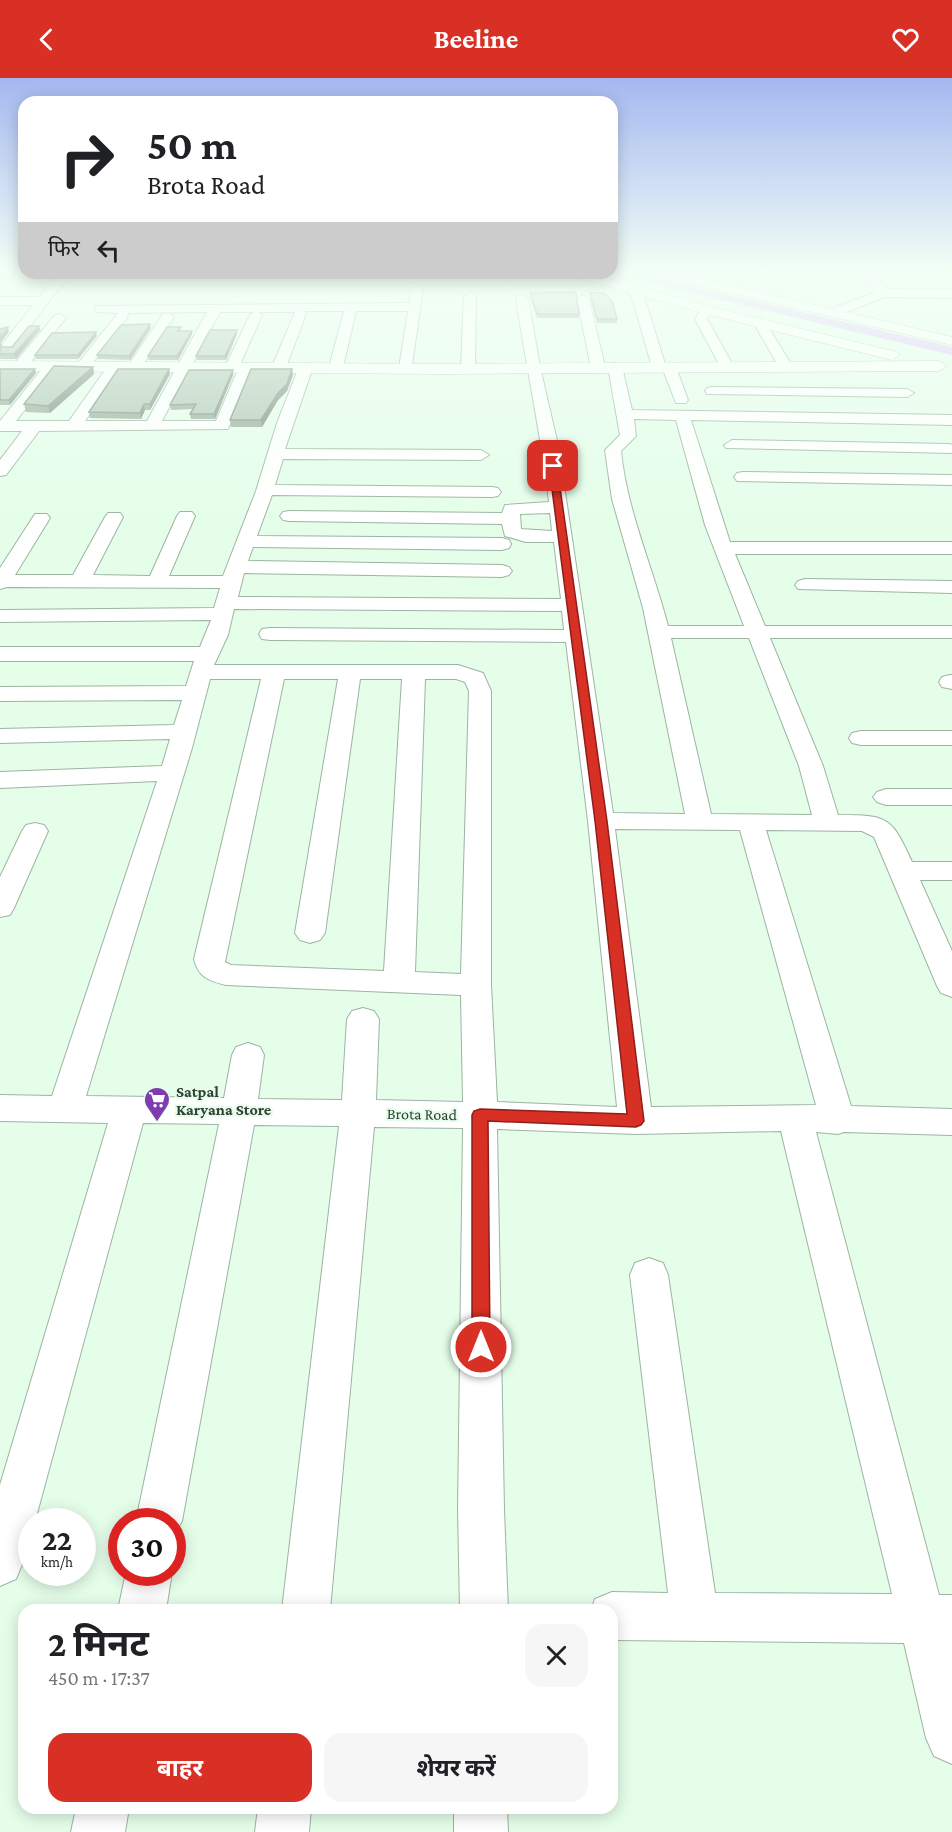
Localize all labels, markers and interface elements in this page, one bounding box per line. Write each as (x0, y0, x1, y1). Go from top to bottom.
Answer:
icon: back (30, 23, 63, 56)
icon: heart (889, 23, 922, 56)
text: Beeline (434, 24, 518, 54)
icon: right (48, 120, 126, 198)
text: 50 m (147, 121, 237, 168)
text: Brota Road (147, 170, 265, 200)
icon: left (92, 234, 125, 267)
text: फिर (48, 236, 80, 261)
pin (527, 440, 578, 491)
icon: arrive (536, 449, 569, 482)
place label: Satpal Karyana Store (176, 1083, 272, 1118)
supermarket icon: Satpal Karyana Store (142, 1085, 172, 1123)
street label: Brota Road (387, 1105, 458, 1123)
position arrow (449, 1315, 513, 1379)
speed limit sign: 30 (108, 1508, 186, 1586)
text: 22 (42, 1523, 72, 1556)
text: km/h (41, 1554, 73, 1570)
text: 2 मिनट (48, 1624, 149, 1664)
button: close (525, 1624, 588, 1687)
text: 450 m · 17:37 (48, 1667, 150, 1689)
button: बाहर (48, 1733, 312, 1802)
button: शेयर करें (324, 1733, 588, 1802)

